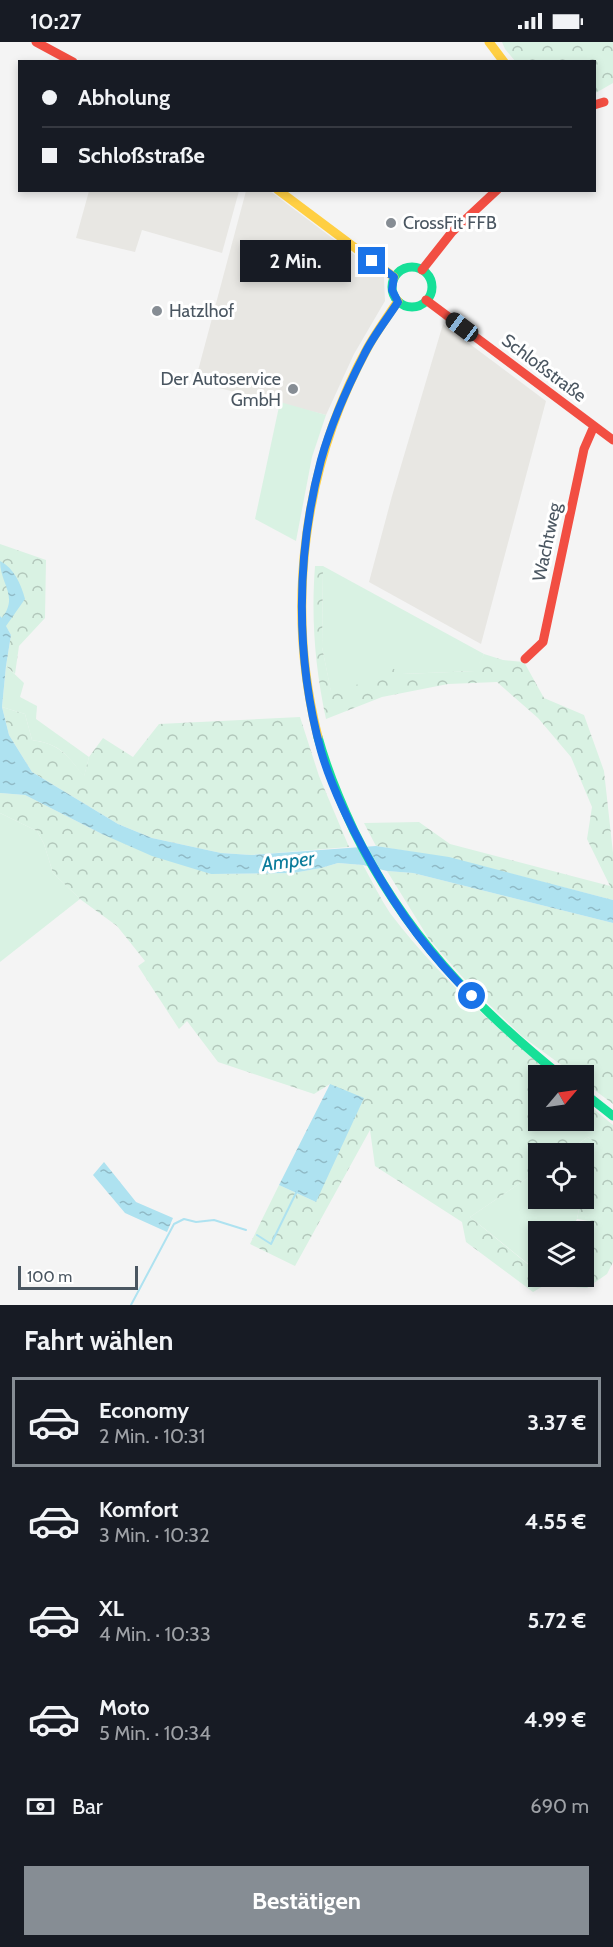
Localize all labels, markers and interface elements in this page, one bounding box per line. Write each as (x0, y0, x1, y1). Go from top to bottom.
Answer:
text: 10:27 (30, 8, 81, 35)
text: Abholung (78, 84, 170, 111)
text: Schloßstraße (78, 142, 205, 169)
place label: CrossFit FFB (403, 212, 497, 234)
marker: CrossFit FFB (384, 216, 398, 230)
callout: 2 Min. (240, 240, 351, 282)
route end (358, 247, 385, 274)
text: 2 Min. (270, 249, 321, 273)
place label: Hatzlhof (169, 300, 234, 322)
marker: Hatzlhof (150, 304, 164, 318)
car (442, 309, 482, 345)
street label: Schloßstraße (497, 329, 591, 407)
place label: Der Autoservice GmbH (161, 368, 281, 411)
marker: Der Autoservice GmbH (286, 382, 300, 396)
street label: Wachtweg (528, 500, 566, 583)
water label: Amper (259, 846, 317, 876)
route start (458, 982, 485, 1009)
north arrow (528, 1065, 594, 1131)
map controls (528, 1065, 594, 1287)
button: locate (528, 1143, 594, 1209)
button: layers (528, 1221, 594, 1287)
scale bar (18, 1263, 138, 1290)
text: 100 m (27, 1267, 72, 1286)
text: Fahrt wählen (24, 1324, 173, 1357)
icon: car (27, 1395, 81, 1449)
text: Economy (99, 1397, 189, 1424)
text: 3.37 € (527, 1409, 586, 1436)
text: 2 Min. · 10:31 (99, 1424, 205, 1448)
icon: car (27, 1494, 81, 1548)
text: Komfort (99, 1496, 178, 1523)
text: 4.55 € (525, 1508, 586, 1535)
text: 3 Min. · 10:32 (99, 1523, 210, 1547)
icon: car (27, 1593, 81, 1647)
text: XL (99, 1595, 124, 1622)
text: 5.72 € (527, 1607, 586, 1634)
text: 4 Min. · 10:33 (99, 1622, 211, 1646)
icon: car (27, 1692, 81, 1746)
text: Moto (99, 1694, 150, 1721)
text: 4.99 € (524, 1706, 586, 1733)
text: 5 Min. · 10:34 (99, 1721, 211, 1745)
icon: cash (24, 1790, 57, 1823)
text: Bar (72, 1793, 103, 1820)
text: 690 m (530, 1794, 589, 1818)
button: Bestätigen (24, 1866, 589, 1935)

